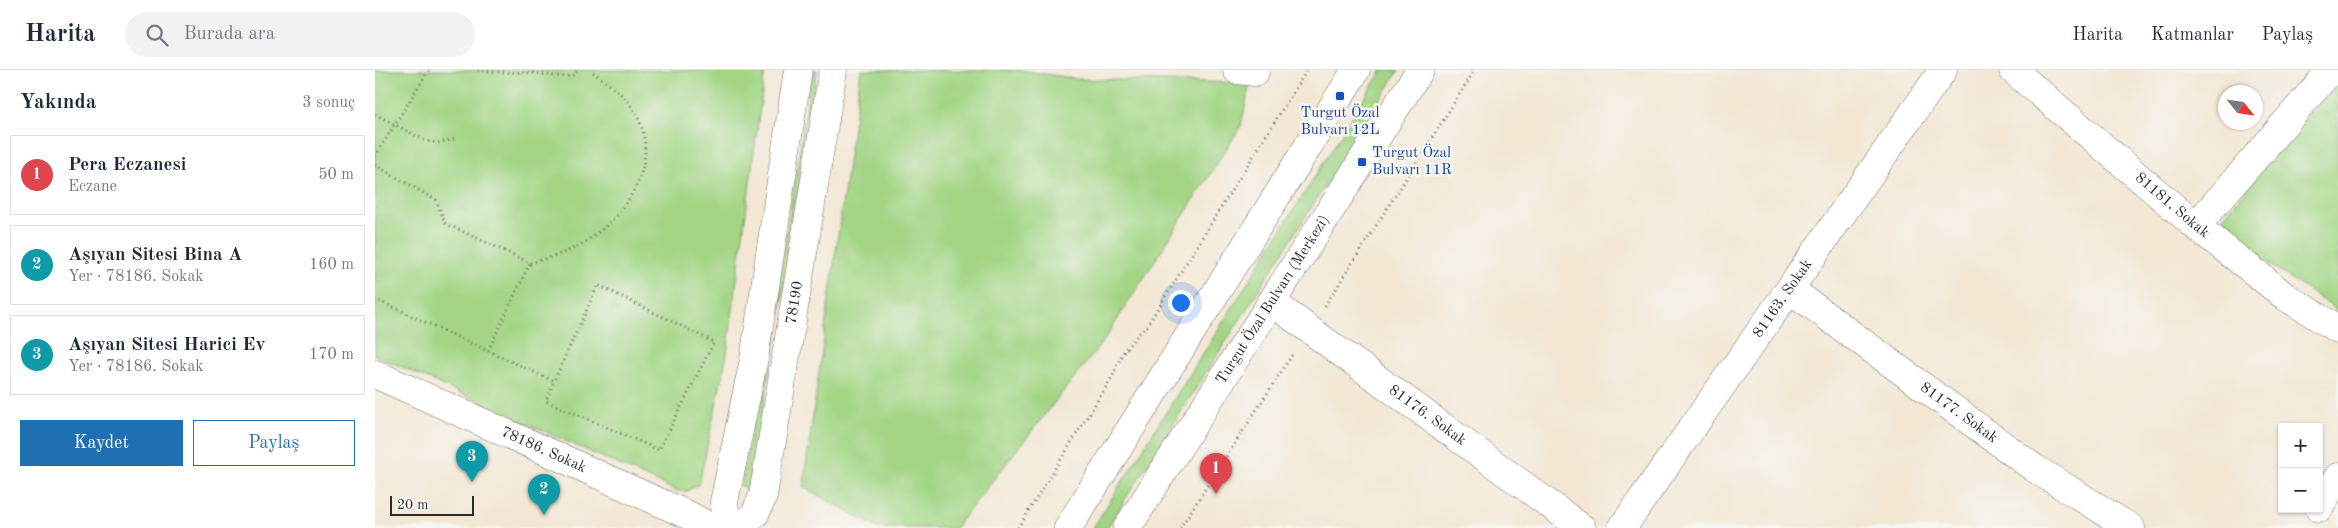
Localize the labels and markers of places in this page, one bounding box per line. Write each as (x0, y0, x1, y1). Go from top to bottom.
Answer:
marker: Turgut Özal Bulvarı 12L (1334, 90, 1346, 102)
place label: Turgut Özal Bulvarı 12L (1300, 103, 1380, 138)
place label: Turgut Özal Bulvarı 11R (1372, 143, 1452, 178)
marker: Turgut Özal Bulvarı 11R (1356, 156, 1368, 168)
pin: 3 (456, 441, 488, 482)
pin: 1 (1200, 453, 1232, 494)
pin: 2 (528, 474, 560, 515)

